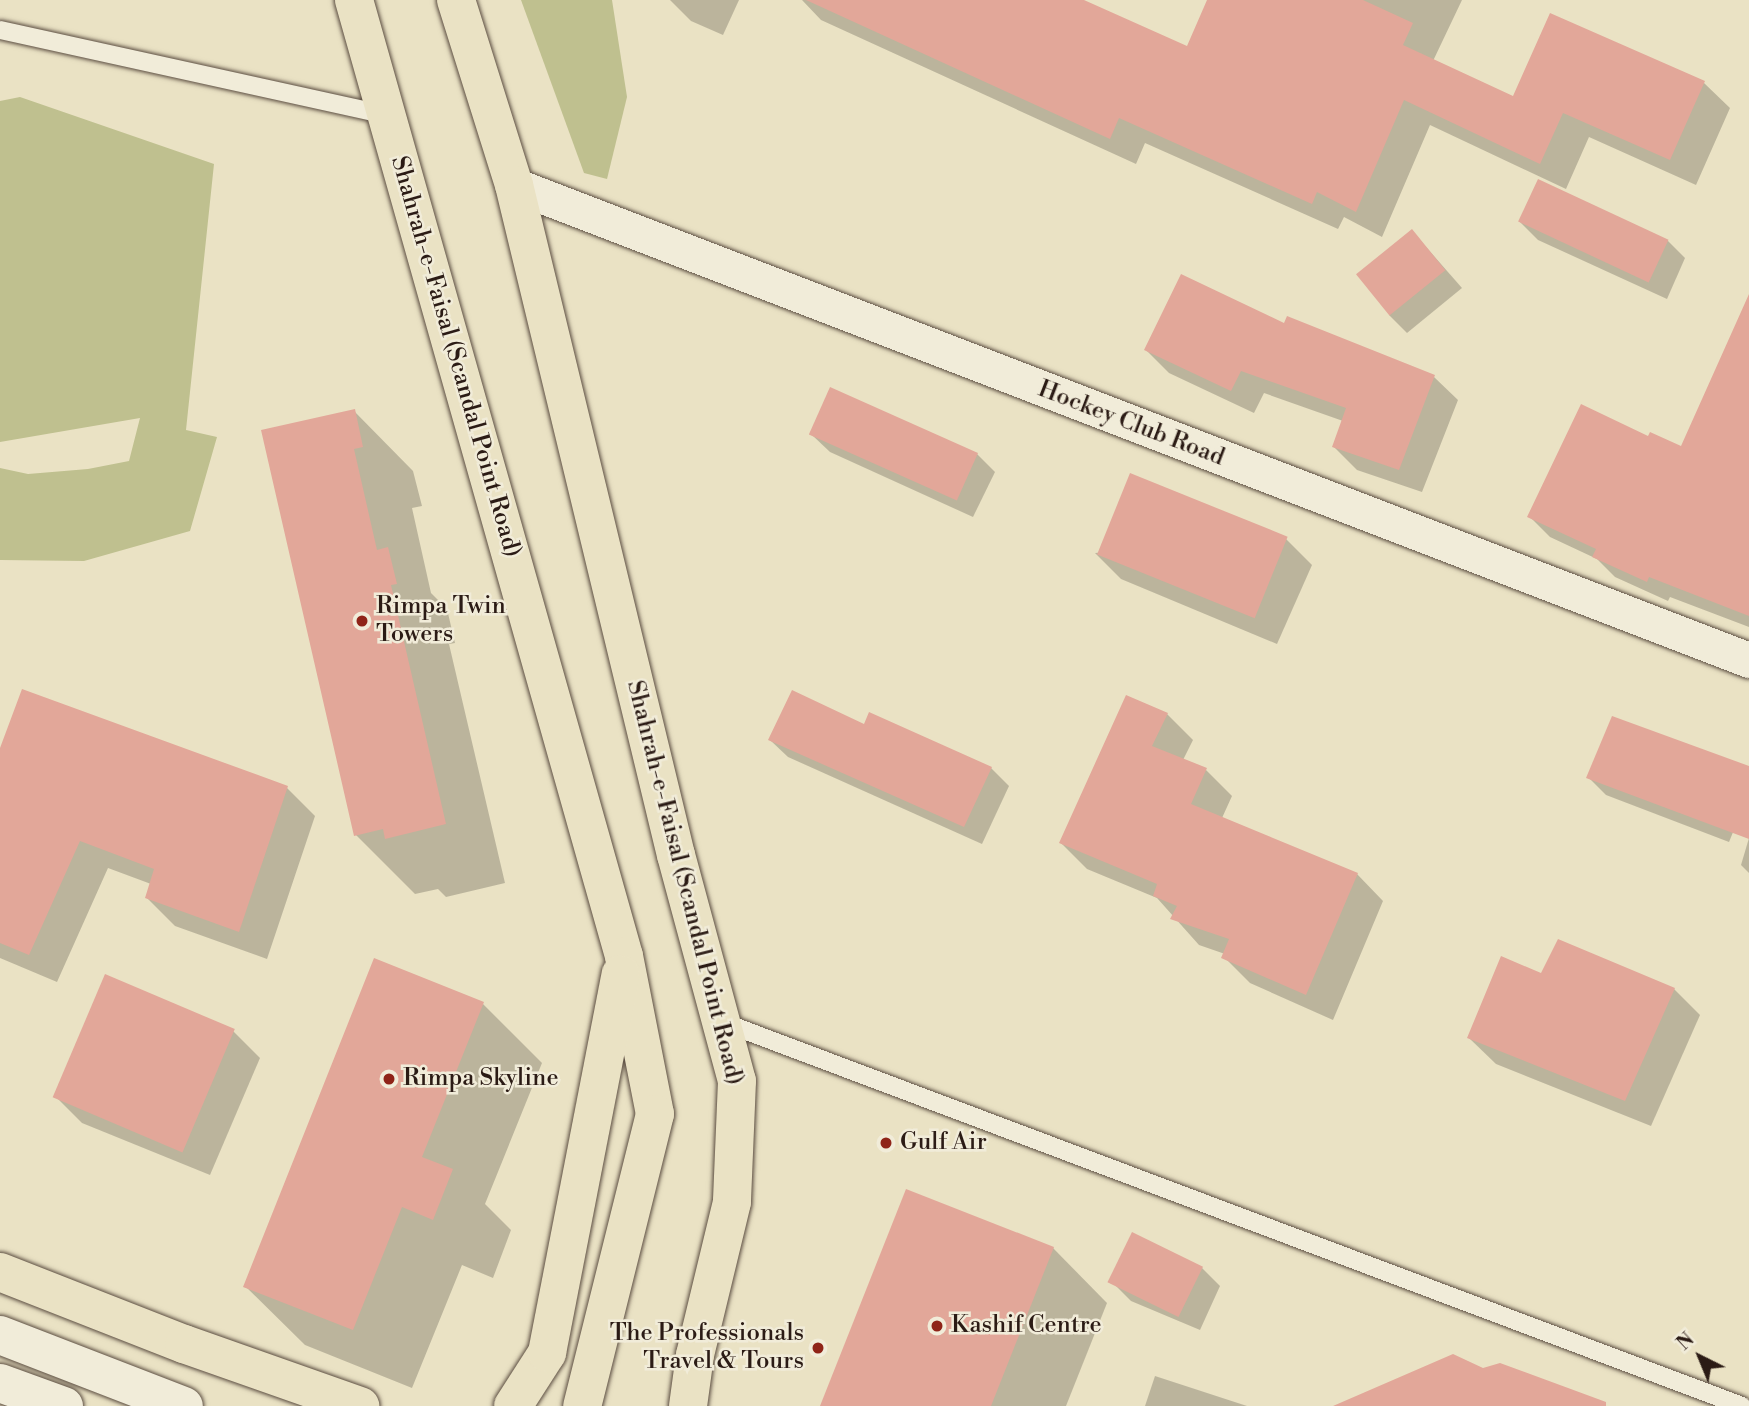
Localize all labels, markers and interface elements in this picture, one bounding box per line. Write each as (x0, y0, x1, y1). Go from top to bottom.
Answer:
street label: Shahrah-e-Faisal (Scandal Point Road) (384, 153, 526, 561)
street label: Hockey Club Road (1034, 375, 1228, 473)
place label: Rimpa Twin Towers (376, 593, 506, 649)
marker: Rimpa Twin Towers (354, 613, 370, 629)
street label: Shahrah-e-Faisal (Scandal Point Road) (620, 678, 748, 1088)
place label: Rimpa Skyline (403, 1065, 559, 1093)
marker: Rimpa Skyline (381, 1071, 397, 1087)
place label: Gulf Air (900, 1129, 987, 1157)
marker: Gulf Air (878, 1135, 894, 1151)
place label: Kashif Centre (951, 1312, 1102, 1340)
marker: Kashif Centre (929, 1318, 945, 1334)
place label: The Professionals Travel & Tours (610, 1320, 804, 1376)
north arrow (1665, 1322, 1735, 1392)
text: N (1672, 1328, 1699, 1356)
marker: The Professionals Travel & Tours (810, 1340, 826, 1356)

